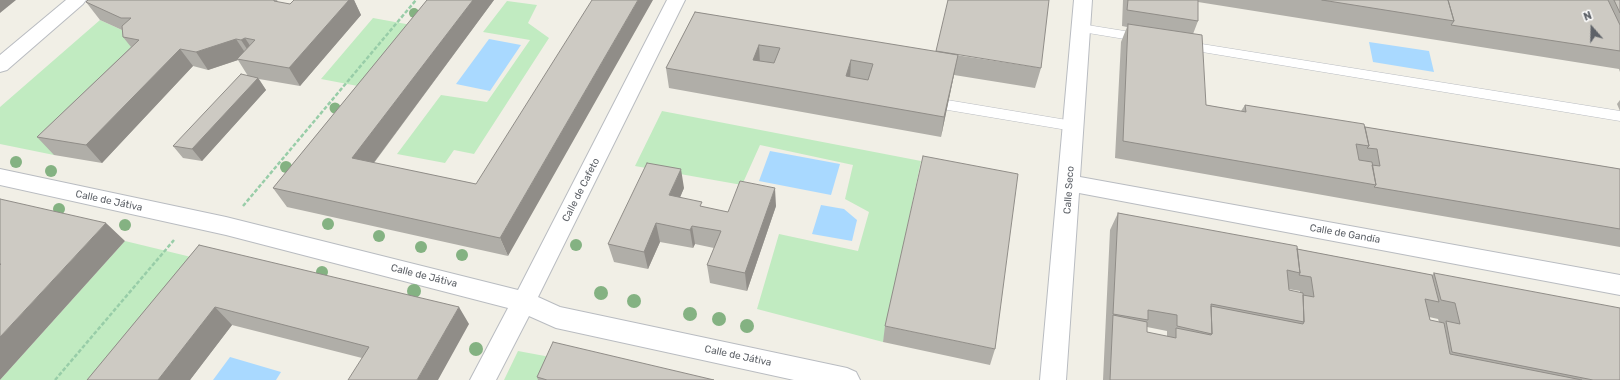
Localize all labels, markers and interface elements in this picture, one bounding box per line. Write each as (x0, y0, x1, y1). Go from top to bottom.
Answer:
north arrow (1572, 8, 1612, 48)
text: N (1582, 9, 1594, 24)
street label: Calle de Cafeto (560, 156, 602, 224)
street label: Calle Seco (1061, 166, 1077, 214)
street label: Calle de Játiva (74, 188, 144, 214)
street label: Calle de Gandía (1309, 222, 1381, 246)
street label: Calle de Játiva (390, 262, 458, 290)
street label: Calle de Játiva (703, 343, 773, 369)

